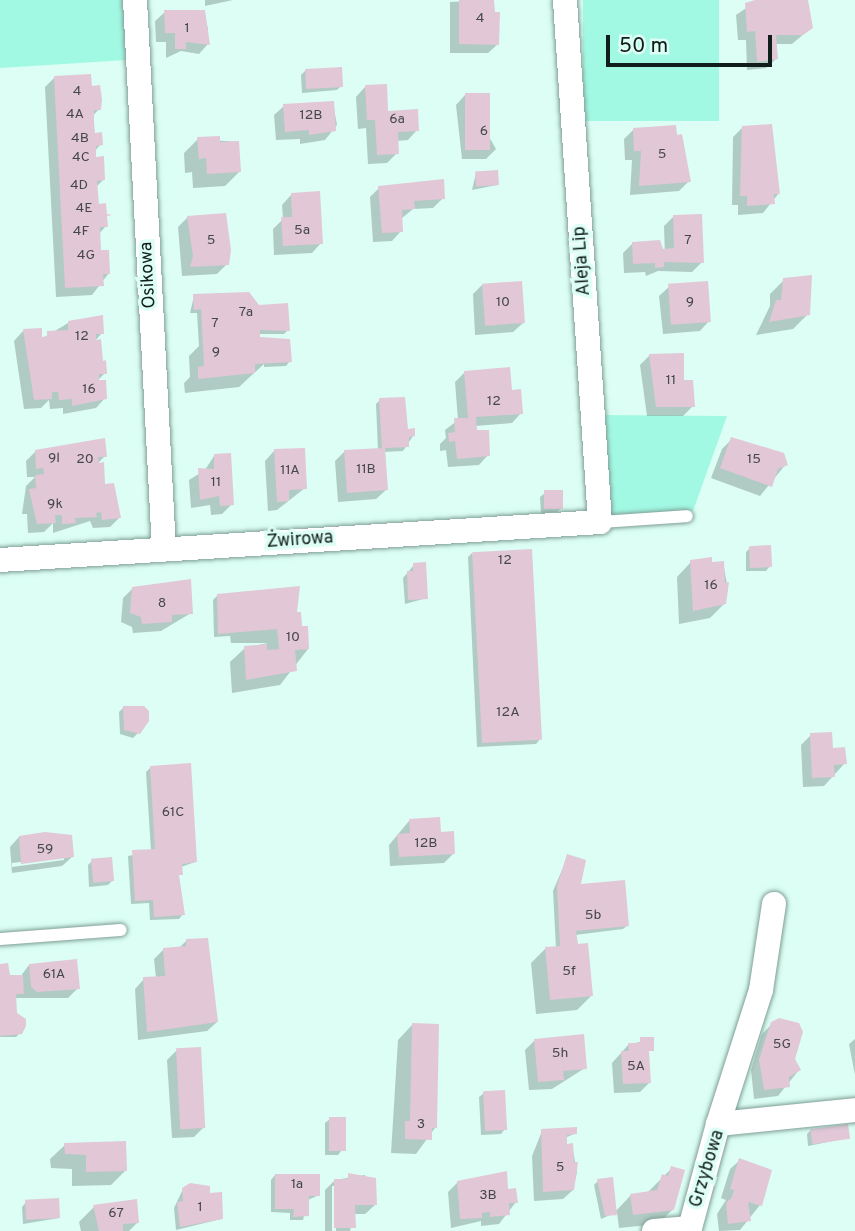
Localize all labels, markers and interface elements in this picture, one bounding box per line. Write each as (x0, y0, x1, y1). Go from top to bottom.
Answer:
house number: 4 (476, 11, 484, 27)
house number: 1 (184, 21, 190, 37)
scale bar (610, 21, 776, 65)
text: 50 m (619, 33, 668, 60)
house number: 4 (73, 84, 81, 100)
house number: 4A (66, 107, 84, 123)
house number: 12B (300, 108, 322, 124)
house number: 6a (389, 112, 405, 128)
house number: 6 (480, 124, 488, 140)
house number: 4B (71, 131, 89, 147)
house number: 5 (658, 147, 666, 163)
house number: 4C (72, 150, 90, 166)
house number: 4D (70, 178, 88, 194)
house number: 4E (75, 201, 93, 217)
house number: 5a (294, 223, 310, 239)
house number: 4F (73, 224, 89, 240)
street label: Aleja Lip (570, 225, 596, 297)
house number: 5 (207, 233, 215, 249)
house number: 7 (684, 233, 692, 249)
street label: Osikowa (136, 241, 162, 309)
house number: 4G (77, 248, 95, 264)
house number: 10 (496, 295, 510, 311)
house number: 9 (686, 295, 694, 311)
house number: 7a (239, 305, 253, 321)
house number: 7 (211, 316, 219, 332)
house number: 12 (75, 329, 89, 345)
house number: 9 (212, 345, 220, 361)
house number: 11 (666, 373, 676, 389)
house number: 16 (82, 382, 96, 398)
house number: 12 (487, 394, 501, 410)
house number: 9l (48, 451, 60, 467)
house number: 20 (76, 452, 94, 468)
house number: 15 (747, 452, 761, 468)
house number: 11B (356, 462, 376, 478)
house number: 11A (280, 463, 300, 479)
house number: 11 (211, 475, 221, 491)
house number: 9k (47, 497, 63, 513)
street label: Żwirowa (266, 528, 334, 554)
house number: 12 (498, 553, 512, 569)
house number: 16 (704, 578, 718, 594)
house number: 8 (158, 596, 166, 612)
house number: 10 (286, 630, 300, 646)
house number: 12A (496, 705, 520, 721)
house number: 61C (162, 805, 184, 821)
house number: 12B (415, 836, 437, 852)
house number: 59 (37, 842, 53, 858)
house number: 5b (585, 908, 601, 924)
house number: 5f (562, 964, 576, 980)
house number: 61A (43, 967, 65, 983)
house number: 5G (773, 1037, 791, 1053)
house number: 5h (552, 1046, 568, 1062)
house number: 5A (627, 1059, 645, 1075)
house number: 3 (417, 1117, 425, 1133)
street label: Grzybowa (686, 1128, 730, 1210)
house number: 5 (556, 1160, 564, 1176)
house number: 1a (291, 1177, 303, 1193)
house number: 3B (479, 1188, 497, 1204)
house number: 1 (197, 1200, 203, 1216)
house number: 67 (108, 1206, 124, 1222)

